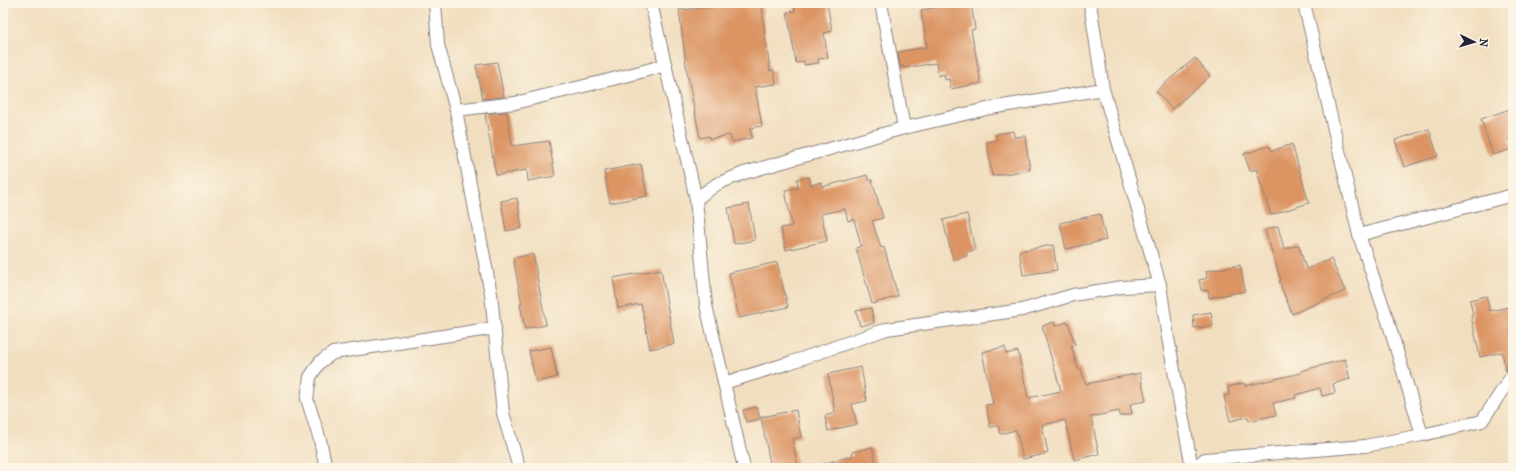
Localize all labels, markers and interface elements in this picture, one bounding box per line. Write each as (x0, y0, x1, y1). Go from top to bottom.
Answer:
north arrow (1454, 22, 1494, 62)
text: N (1477, 38, 1490, 48)

